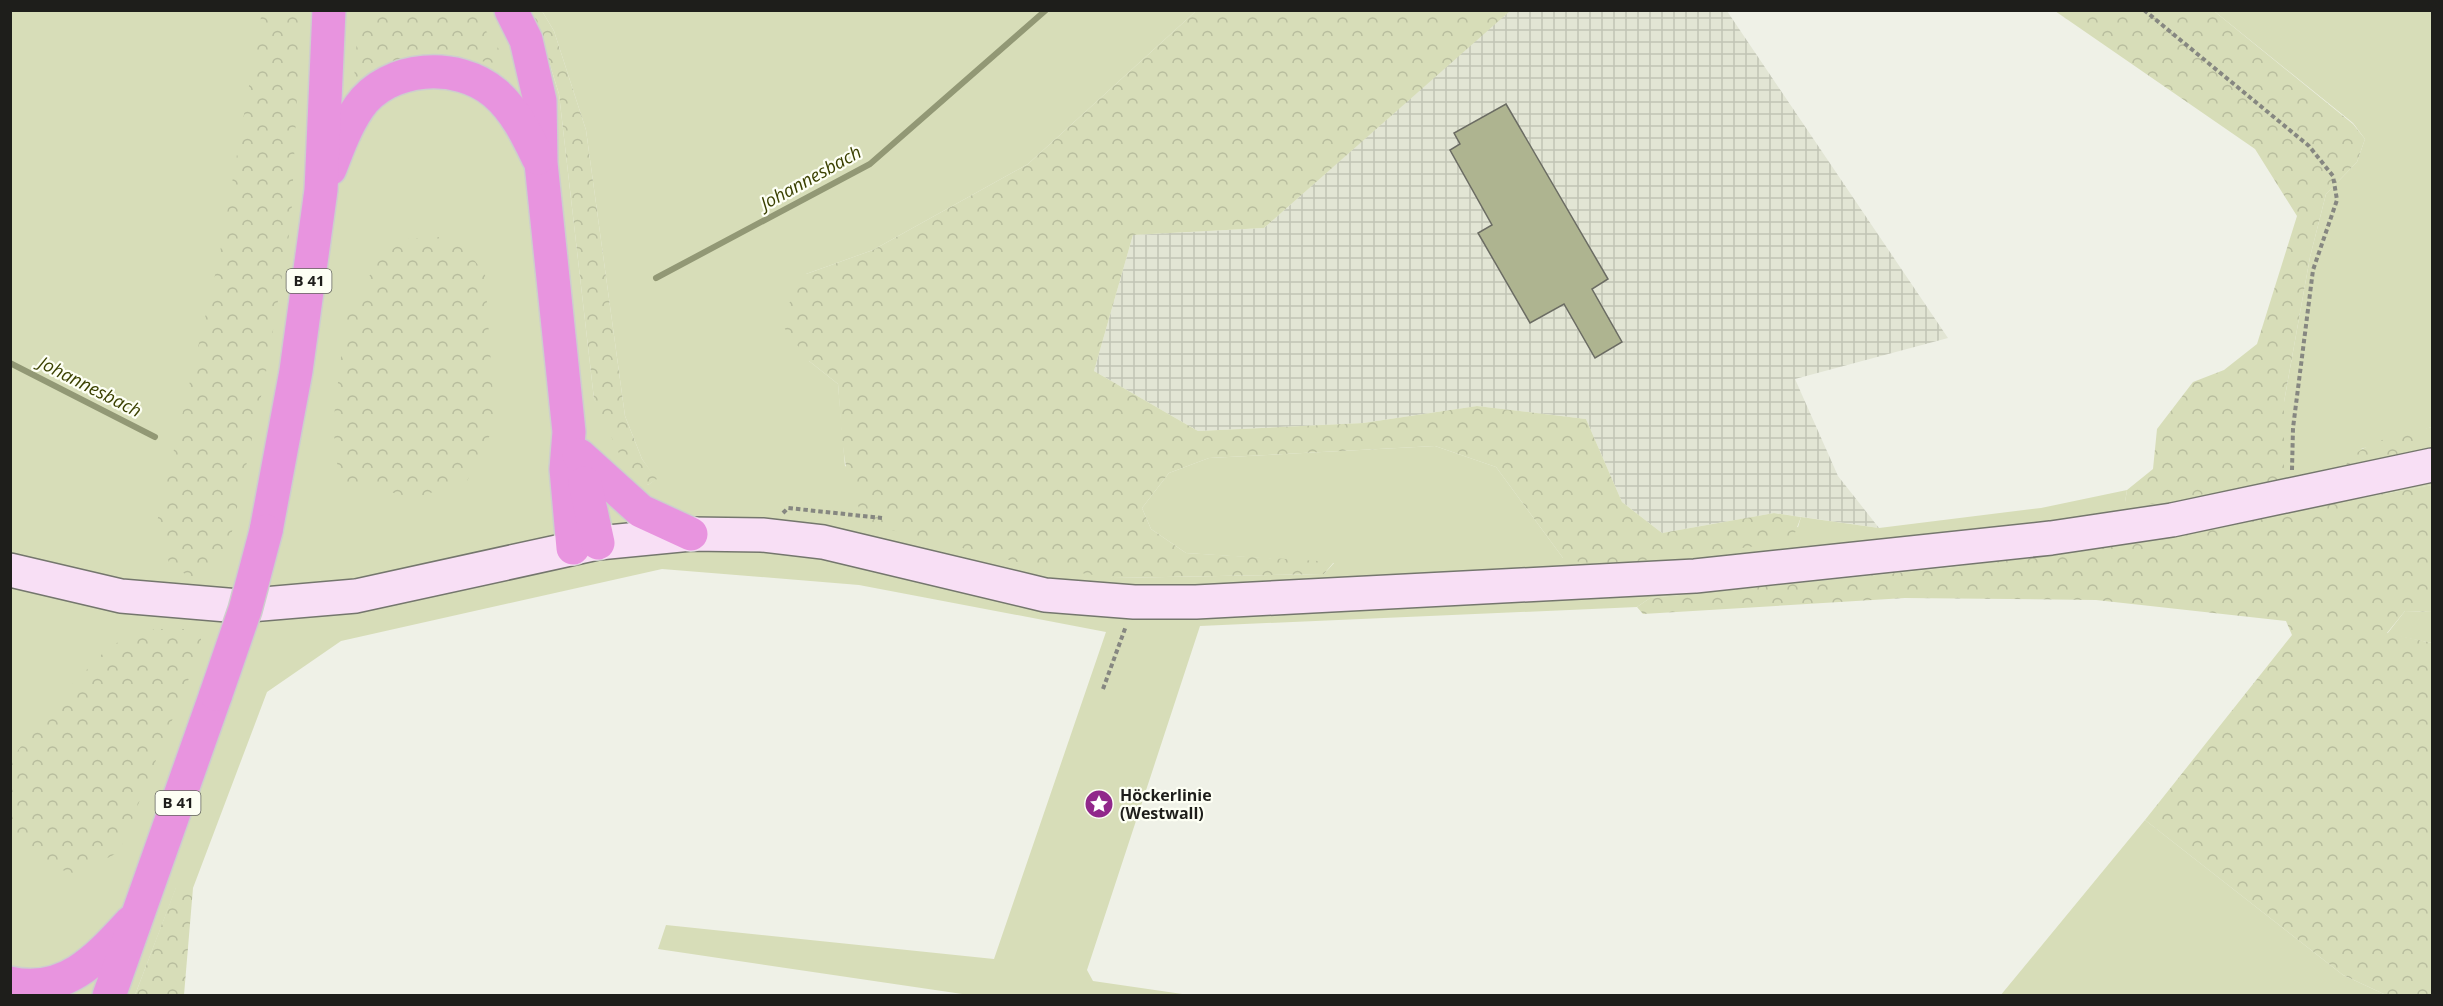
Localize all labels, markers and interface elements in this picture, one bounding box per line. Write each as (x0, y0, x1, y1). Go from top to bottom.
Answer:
water label: Johannesbach (753, 139, 865, 216)
road number: B 41 (286, 269, 332, 293)
water label: Johannesbach (32, 349, 146, 422)
place label: Höckerlinie (Westwall) (1120, 784, 1212, 824)
place icon: Höckerlinie (Westwall) (1083, 788, 1115, 820)
road number: B 41 (156, 791, 201, 815)

